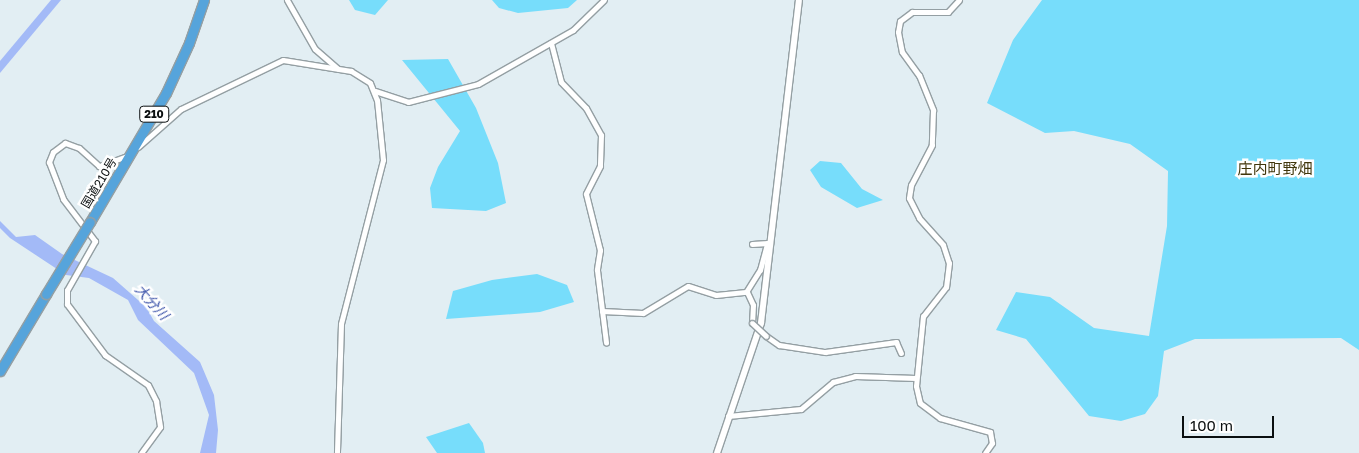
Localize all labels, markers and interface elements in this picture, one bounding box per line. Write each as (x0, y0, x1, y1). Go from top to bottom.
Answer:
road number: 210 (139, 106, 169, 122)
street label: 国道210号 (78, 155, 120, 211)
district label: 庄内町野畑 (1238, 160, 1312, 178)
water label: 大分川 (132, 281, 172, 323)
scale bar (1184, 406, 1276, 438)
text: 100 m (1190, 416, 1233, 434)

